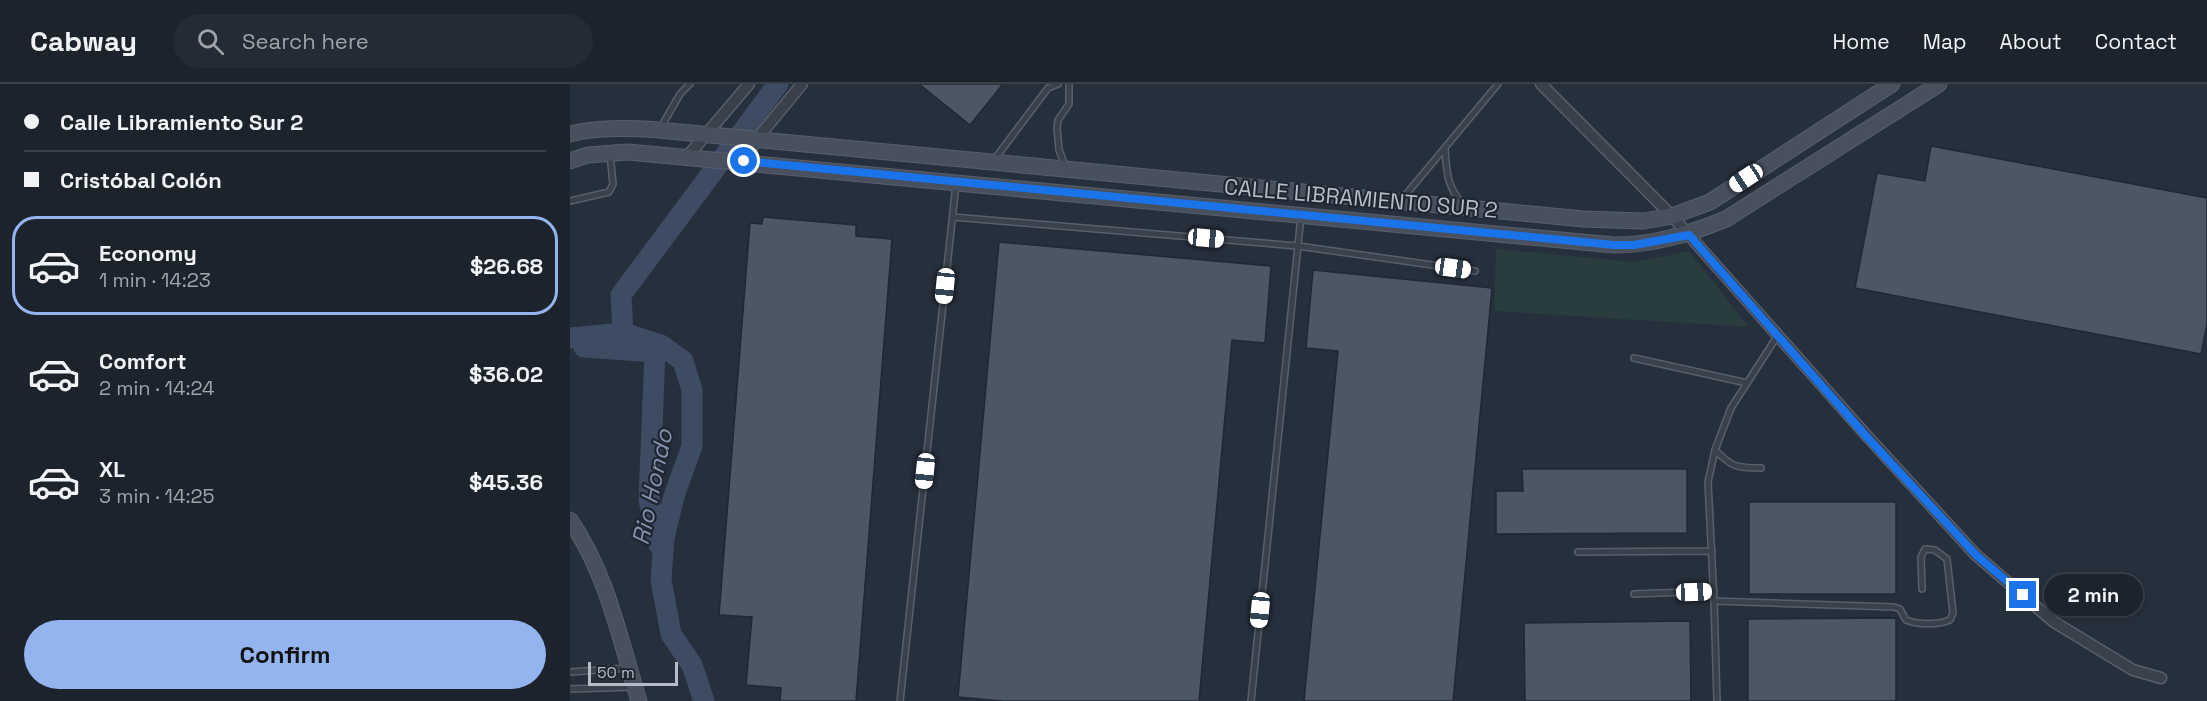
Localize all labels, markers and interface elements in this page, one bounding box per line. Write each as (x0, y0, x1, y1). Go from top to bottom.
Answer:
search box (173, 14, 593, 68)
text: Cabway (30, 23, 137, 59)
icon: search (194, 25, 227, 58)
text: Search here (242, 27, 369, 55)
text: Home (1832, 28, 1890, 55)
text: Map (1923, 28, 1967, 55)
text: About (2000, 28, 2062, 55)
text: Contact (2095, 28, 2177, 55)
text: Calle Libramiento Sur 2 (60, 108, 303, 136)
route start (730, 147, 757, 174)
car (1726, 161, 1766, 195)
text: Cristóbal Colón (60, 166, 222, 194)
street label: CALLE LIBRAMIENTO SUR 2 (1223, 172, 1499, 224)
car (1187, 227, 1225, 249)
icon: car (27, 239, 81, 293)
text: Economy (99, 239, 197, 267)
text: $26.68 (470, 252, 543, 280)
car (1434, 257, 1472, 279)
text: 1 min · 14:23 (99, 267, 211, 293)
car (934, 267, 956, 305)
icon: car (27, 347, 81, 401)
text: Comfort (99, 347, 187, 375)
text: $36.02 (469, 360, 543, 388)
text: 2 min · 14:24 (99, 375, 214, 401)
water label: Rio Hondo (625, 425, 680, 548)
car (914, 452, 936, 490)
icon: car (27, 455, 81, 509)
text: XL (99, 455, 125, 483)
text: $45.36 (469, 468, 543, 496)
text: 3 min · 14:25 (99, 483, 215, 509)
callout: 2 min (2044, 574, 2143, 616)
route end (2009, 581, 2036, 608)
car (1676, 582, 1712, 602)
text: 2 min (2068, 582, 2119, 608)
car (1249, 591, 1271, 629)
button: Confirm (24, 620, 546, 689)
scale bar (588, 659, 678, 686)
text: 50 m (597, 662, 635, 683)

